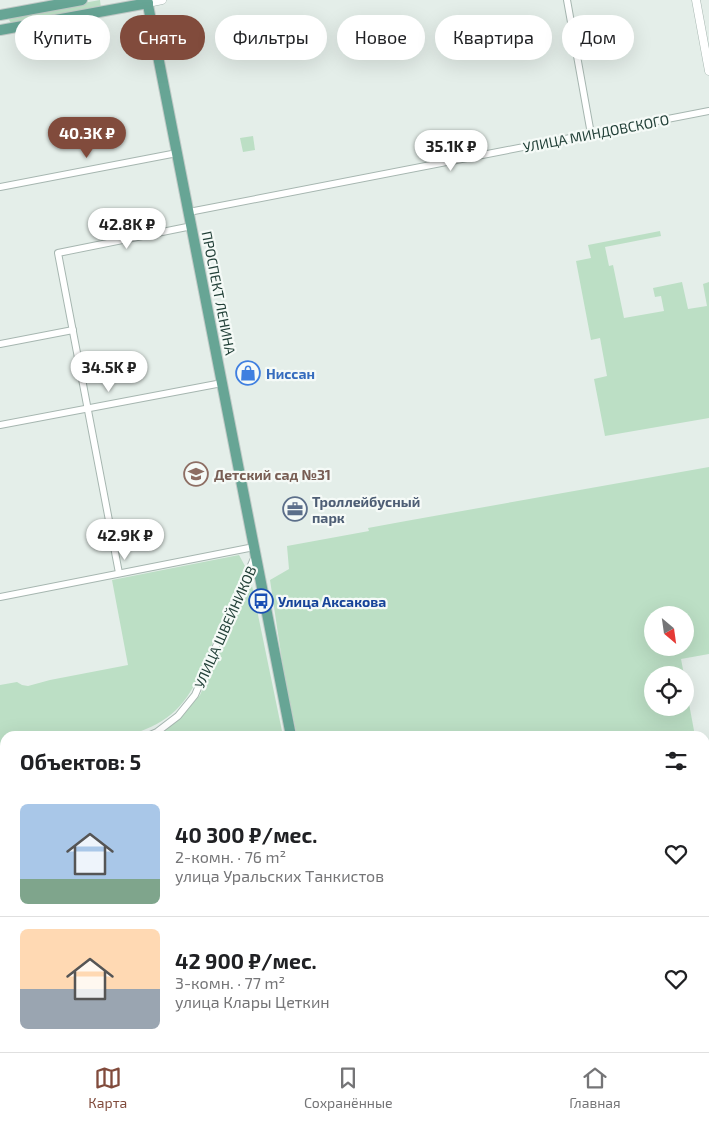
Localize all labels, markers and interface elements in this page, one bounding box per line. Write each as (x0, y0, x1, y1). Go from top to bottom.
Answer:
chip: Купить (15, 15, 110, 60)
chip: Снять (120, 15, 205, 60)
chip: Фильтры (215, 15, 327, 60)
chip: Новое (337, 15, 425, 60)
chip: Квартира (435, 15, 552, 60)
chip: Дом (562, 15, 634, 60)
street label: УЛИЦА МИНДОВСКОГО (521, 110, 671, 156)
pin: 40.3K ₽ (41, 116, 133, 159)
text: 40.3K ₽ (59, 123, 115, 142)
pin: 35.1K ₽ (405, 130, 497, 172)
text: 35.1K ₽ (426, 136, 476, 155)
pin: 42.8K ₽ (81, 208, 173, 250)
text: 42.8K ₽ (99, 214, 155, 233)
street label: ПРОСПЕКТ ЛЕНИНА (199, 230, 239, 357)
pin: 34.5K ₽ (63, 350, 155, 393)
text: 34.5K ₽ (82, 357, 136, 376)
shop icon: Ниссан (235, 360, 261, 386)
place label: Ниссан (266, 365, 315, 382)
school or university icon: Детский сад №31 (183, 461, 209, 487)
place label: Детский сад №31 (214, 466, 331, 483)
place label: Троллейбусный парк (312, 493, 420, 526)
office icon: Троллейбусный парк (282, 496, 308, 522)
pin: 42.9K ₽ (79, 518, 171, 561)
text: 42.9K ₽ (97, 525, 153, 544)
street label: УЛИЦА ШВЕЙНИКОВ (190, 563, 260, 691)
bus stop icon: Улица Аксакова (248, 588, 274, 614)
place label: Улица Аксакова (278, 593, 386, 610)
north arrow (644, 606, 694, 656)
map controls (644, 606, 694, 716)
button: locate (644, 666, 694, 716)
icon: filters (662, 747, 690, 775)
text: Объектов: 5 (20, 749, 141, 774)
text: 40 300 ₽/мес. (175, 822, 317, 847)
icon: home (60, 824, 120, 884)
icon: heart (662, 840, 690, 868)
text: 2-комн. · 76 m² (175, 847, 286, 866)
text: улица Уральских Танкистов (175, 866, 384, 885)
text: 42 900 ₽/мес. (175, 948, 317, 973)
icon: home (60, 949, 120, 1009)
icon: heart (662, 965, 690, 993)
text: 3-комн. · 77 m² (175, 973, 285, 992)
text: улица Клары Цеткин (175, 992, 330, 1011)
tab: Карта (88, 1064, 127, 1111)
tab: Сохранённые (304, 1064, 393, 1111)
tab: Главная (569, 1064, 621, 1111)

